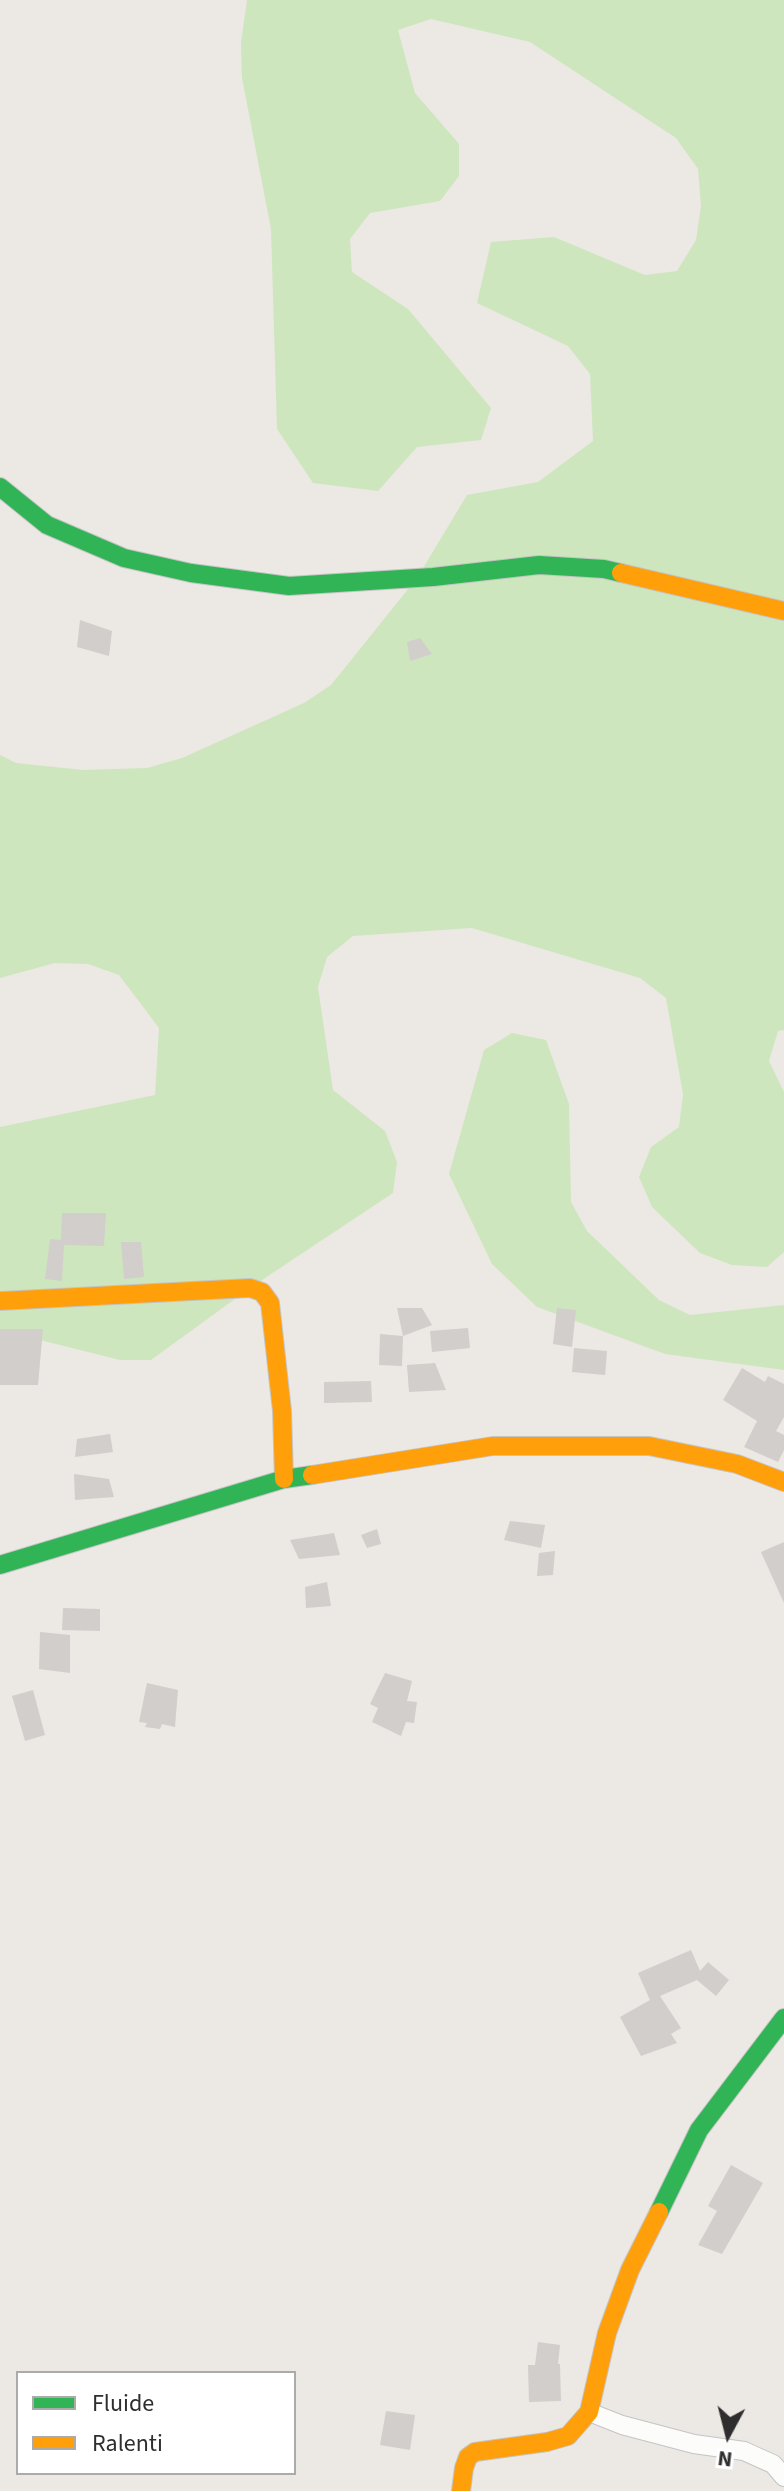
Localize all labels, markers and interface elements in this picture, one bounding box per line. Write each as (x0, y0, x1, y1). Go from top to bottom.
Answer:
legend (16, 2371, 296, 2475)
text: Fluide (92, 2386, 154, 2421)
north arrow (688, 2395, 768, 2475)
text: Ralenti (92, 2426, 163, 2461)
text: N (716, 2442, 734, 2476)

